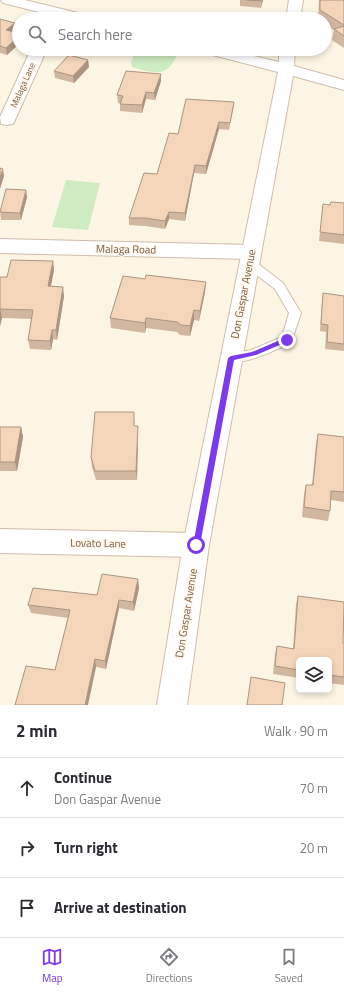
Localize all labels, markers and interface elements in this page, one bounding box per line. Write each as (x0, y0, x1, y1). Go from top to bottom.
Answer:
search box (12, 12, 332, 56)
icon: search (26, 23, 48, 45)
text: Search here (58, 23, 132, 46)
street label: Malaga Lane (7, 60, 38, 109)
street label: Malaga Road (96, 240, 156, 258)
street label: Don Gaspar Avenue (227, 248, 260, 340)
route end (278, 331, 296, 349)
street label: Lovato Lane (70, 535, 127, 551)
route start (187, 536, 205, 554)
street label: Don Gaspar Avenue (171, 567, 201, 659)
map controls (296, 657, 332, 693)
button: layers (296, 657, 332, 693)
text: 2 min (16, 718, 57, 744)
text: Walk · 90 m (264, 721, 328, 741)
text: Continue (54, 766, 112, 789)
icon: ahead (16, 777, 38, 799)
text: 70 m (300, 778, 328, 798)
text: Don Gaspar Avenue (54, 789, 161, 809)
text: Turn right (54, 836, 118, 859)
icon: right (16, 837, 38, 859)
text: 20 m (300, 838, 328, 858)
text: Arrive at destination (54, 896, 187, 919)
icon: arrive (16, 897, 38, 919)
tab: Map (41, 946, 63, 986)
tab: Directions (146, 946, 192, 986)
tab: Saved (275, 946, 303, 986)

